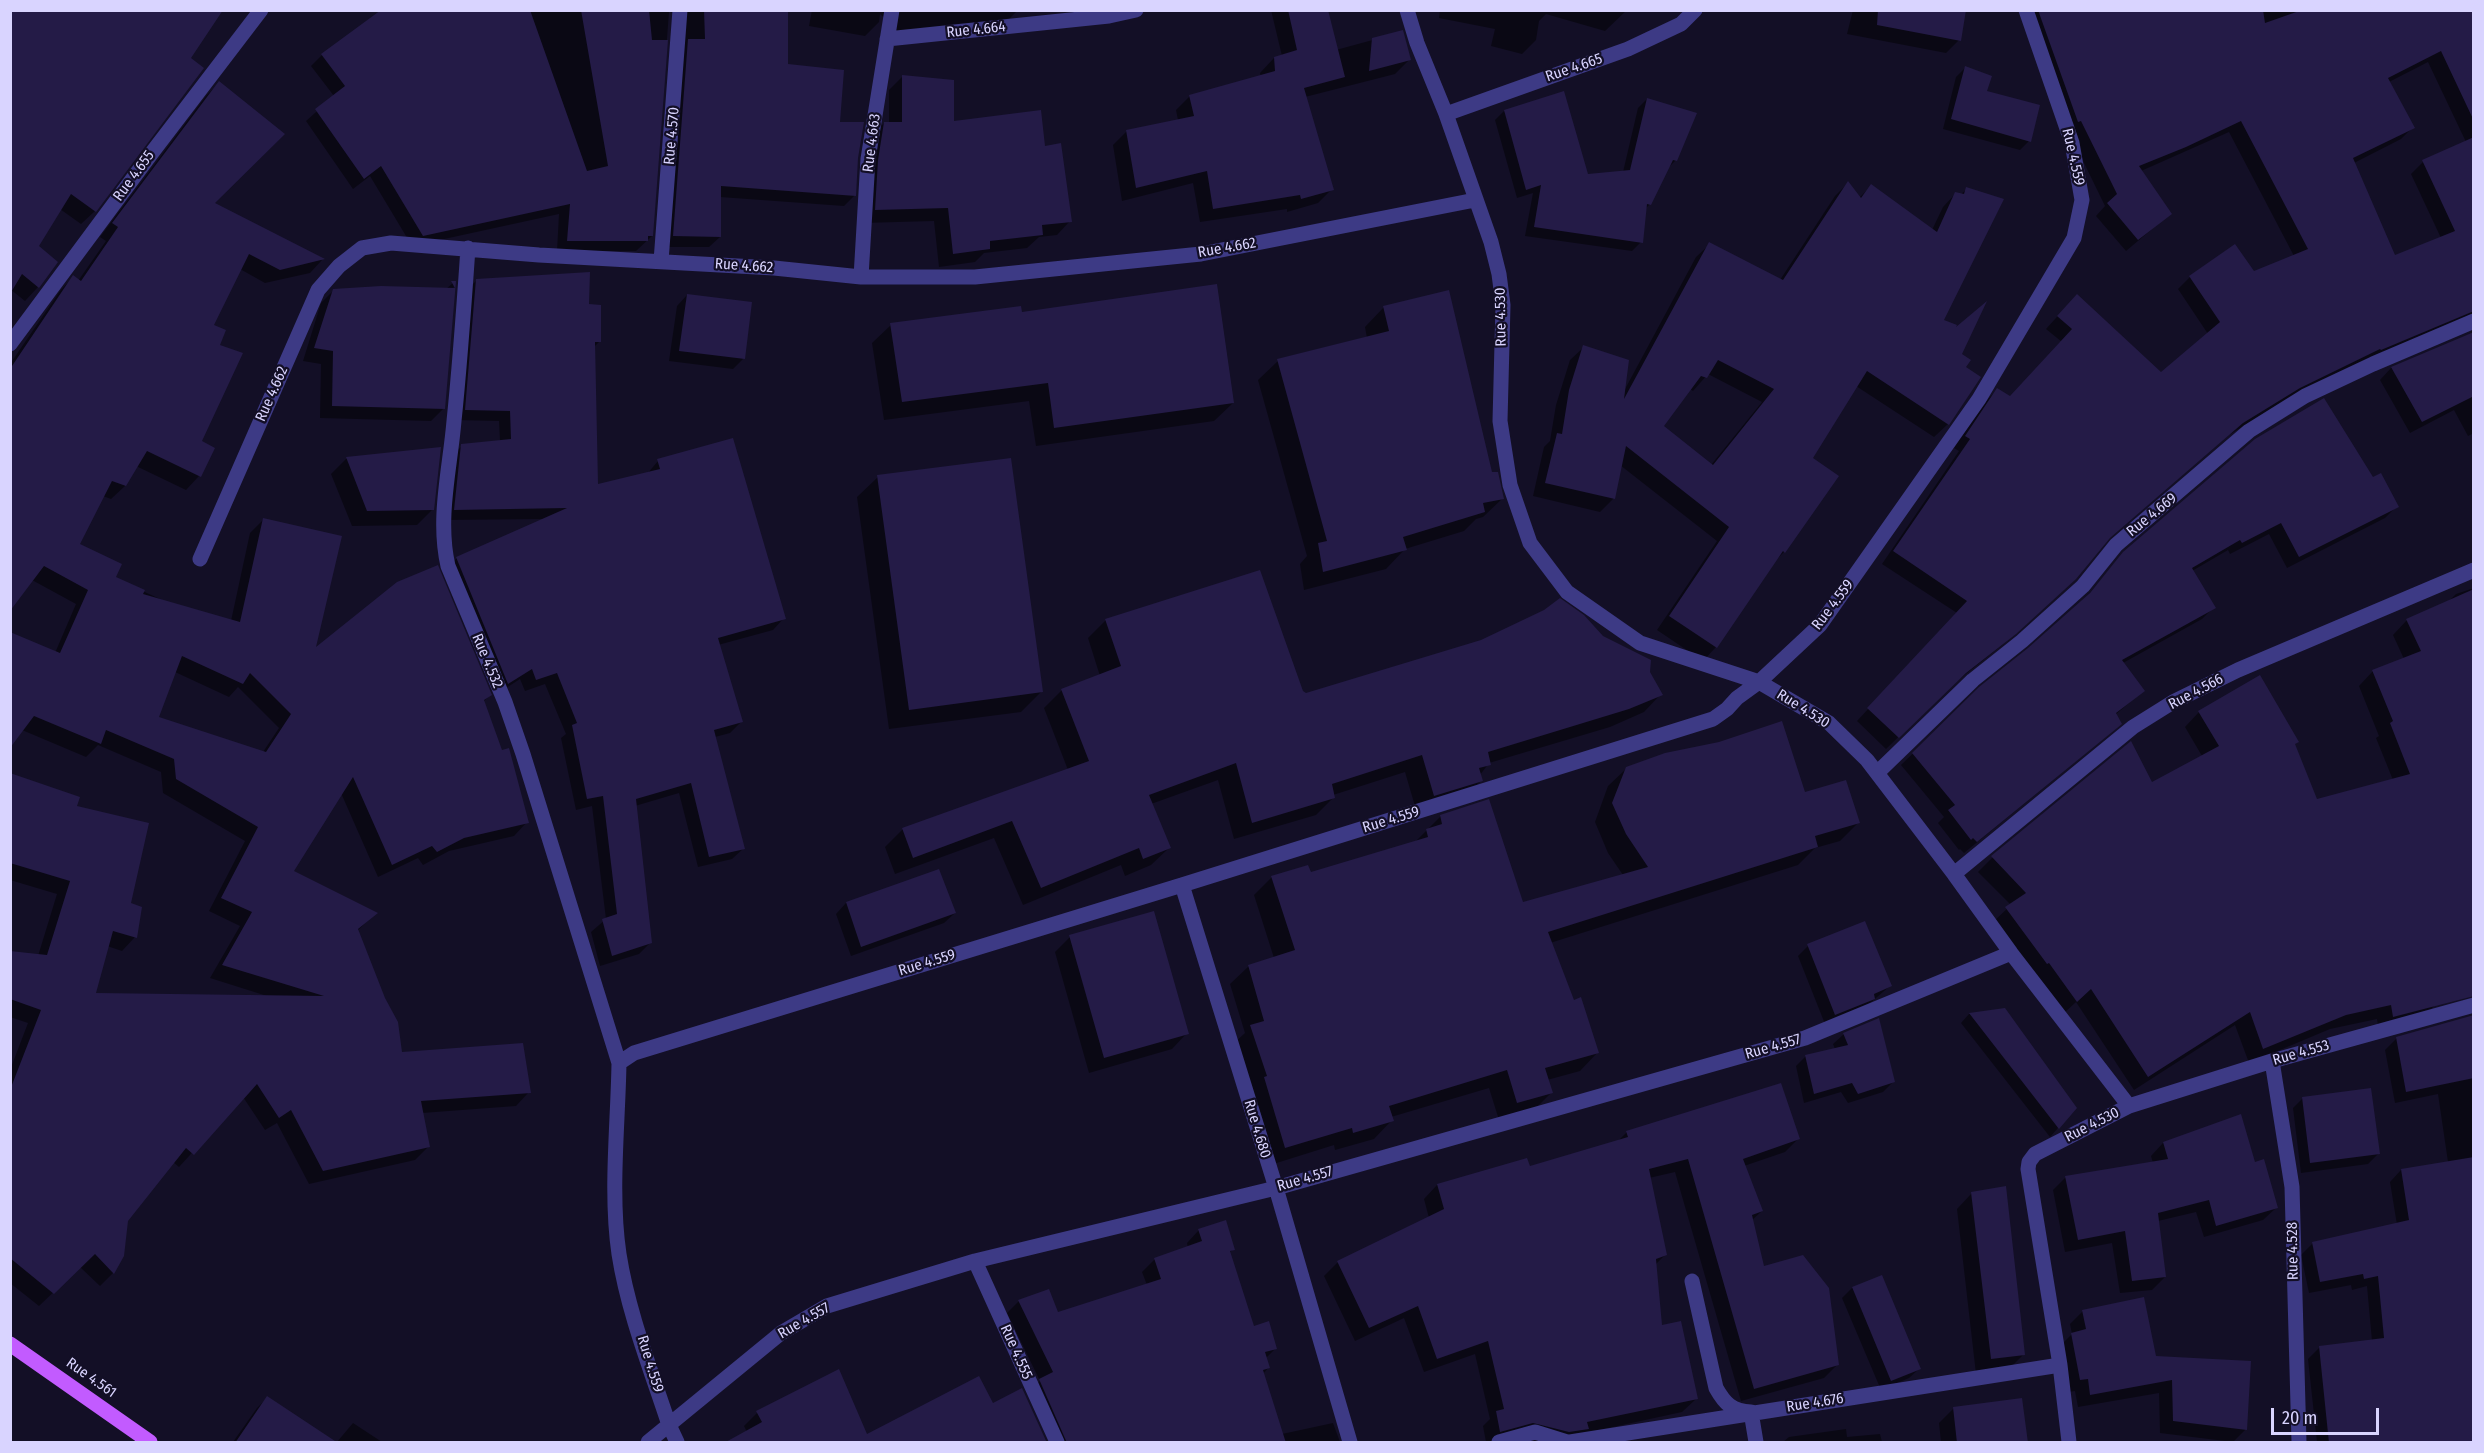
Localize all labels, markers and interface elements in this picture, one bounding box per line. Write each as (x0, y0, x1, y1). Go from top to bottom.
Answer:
street label: Rue 4.664 (946, 18, 1006, 42)
street label: Rue 4.665 (1543, 50, 1605, 86)
street label: Rue 4.570 (661, 106, 683, 166)
street label: Rue 4.663 (859, 113, 885, 173)
street label: Rue 4.559 (2058, 127, 2088, 187)
street label: Rue 4.655 (110, 147, 158, 205)
street label: Rue 4.662 (1197, 234, 1257, 262)
street label: Rue 4.662 (714, 255, 774, 277)
street label: Rue 4.530 (1491, 287, 1511, 347)
street label: Rue 4.662 (252, 364, 292, 424)
street label: Rue 4.669 (2123, 489, 2181, 541)
street label: Rue 4.559 (1808, 576, 1858, 634)
street label: Rue 4.532 (467, 631, 507, 691)
street label: Rue 4.566 (2166, 670, 2226, 714)
street label: Rue 4.530 (1773, 686, 1833, 732)
street label: Rue 4.559 (1360, 803, 1422, 837)
street label: Rue 4.559 (896, 946, 958, 980)
street label: Rue 4.557 (1743, 1030, 1803, 1064)
street label: Rue 4.553 (2271, 1036, 2331, 1070)
street label: Rue 4.680 (1240, 1098, 1274, 1160)
street label: Rue 4.530 (2062, 1104, 2122, 1146)
street label: Rue 4.557 (1275, 1162, 1335, 1196)
street label: Rue 4.528 (2283, 1222, 2303, 1280)
street label: Rue 4.557 (775, 1299, 833, 1343)
street label: Rue 4.555 (996, 1322, 1036, 1382)
street label: Rue 4.559 (633, 1333, 667, 1395)
street label: Rue 4.561 (62, 1354, 120, 1402)
street label: Rue 4.676 (1785, 1390, 1845, 1416)
scale bar (2274, 1396, 2382, 1434)
text: 20 m (2282, 1407, 2317, 1429)

